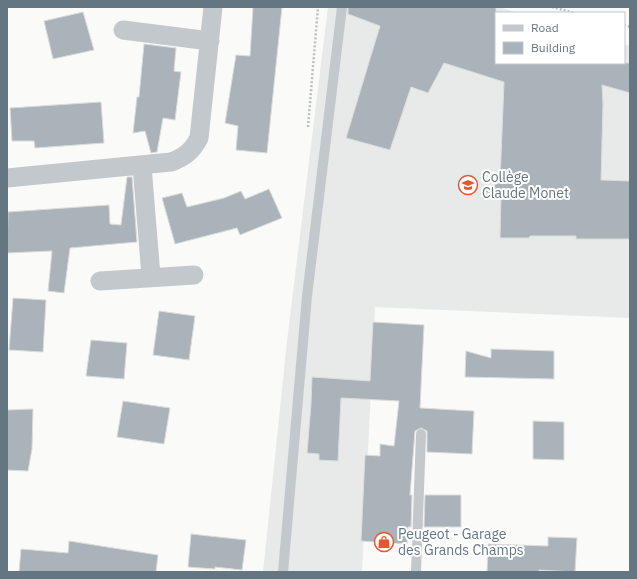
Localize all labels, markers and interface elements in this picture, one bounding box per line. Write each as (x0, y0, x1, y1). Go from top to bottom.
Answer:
legend (495, 12, 625, 64)
text: Road (531, 20, 559, 35)
text: Building (531, 40, 576, 55)
place label: Collège Claude Monet (482, 168, 569, 202)
school or university icon: Collège Claude Monet (457, 174, 479, 196)
place label: Peugeot - Garage des Grands Champs (398, 525, 524, 559)
shop icon: Peugeot - Garage des Grands Champs (373, 531, 395, 553)

